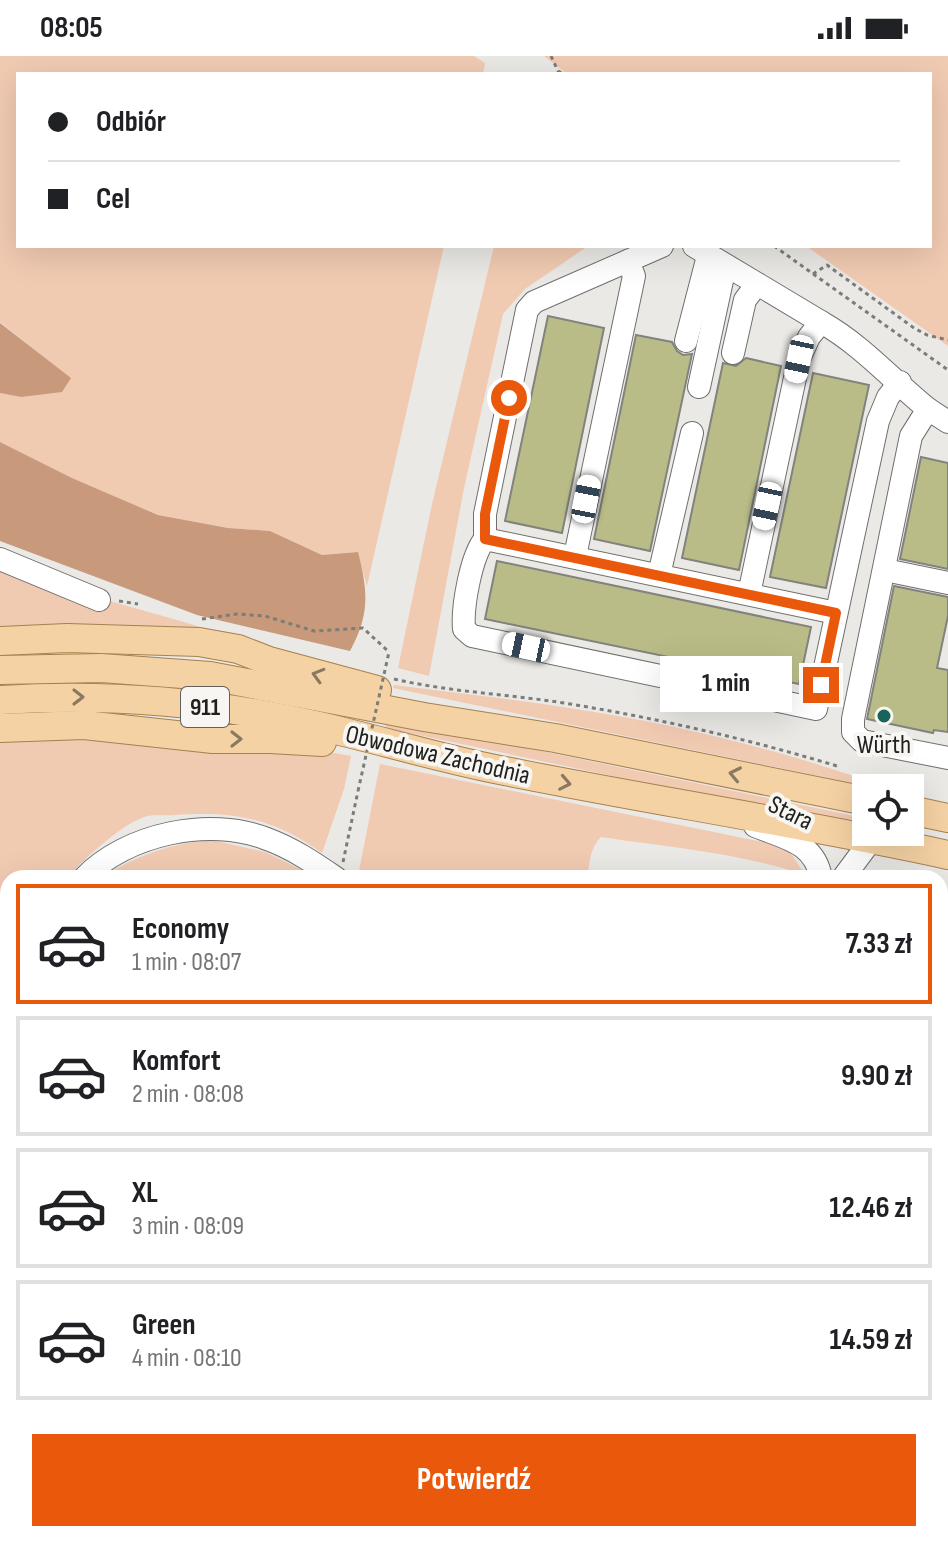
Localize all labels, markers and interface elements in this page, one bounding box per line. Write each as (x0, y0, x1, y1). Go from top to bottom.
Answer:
text: 08:05 (40, 10, 103, 46)
text: Odbiór (96, 104, 166, 140)
text: Cel (96, 181, 130, 217)
car (782, 333, 816, 385)
route start (491, 380, 527, 416)
car (570, 473, 602, 525)
car (750, 480, 784, 532)
car (500, 630, 552, 664)
callout: 1 min (661, 657, 793, 713)
one-way arrow (311, 667, 325, 684)
route end (803, 667, 839, 703)
text: 1 min (702, 668, 750, 699)
road number: 911 (181, 687, 229, 727)
one-way arrow (72, 688, 85, 706)
marker: Würth (875, 707, 893, 725)
street label: Obwodowa Zachodnia (342, 719, 533, 792)
one-way arrow (230, 730, 243, 748)
place label: Würth (857, 730, 911, 761)
one-way arrow (728, 767, 741, 784)
one-way arrow (558, 773, 571, 790)
map controls (852, 774, 924, 846)
button: locate (852, 774, 924, 846)
street label: Stara (763, 789, 818, 837)
icon: car (36, 908, 108, 980)
text: Economy (132, 911, 229, 947)
text: 7.33 zł (846, 926, 912, 962)
text: 1 min · 08:07 (132, 947, 241, 978)
icon: car (36, 1040, 108, 1112)
text: Komfort (132, 1043, 221, 1079)
text: 9.90 zł (841, 1058, 912, 1094)
text: 2 min · 08:08 (132, 1079, 244, 1110)
icon: car (36, 1172, 108, 1244)
text: XL (132, 1175, 158, 1211)
text: 12.46 zł (829, 1190, 912, 1226)
text: 3 min · 08:09 (132, 1211, 244, 1242)
icon: car (36, 1304, 108, 1376)
text: Green (132, 1307, 196, 1343)
text: 14.59 zł (829, 1322, 912, 1358)
text: 4 min · 08:10 (132, 1343, 242, 1374)
button: Potwierdź (32, 1434, 916, 1526)

